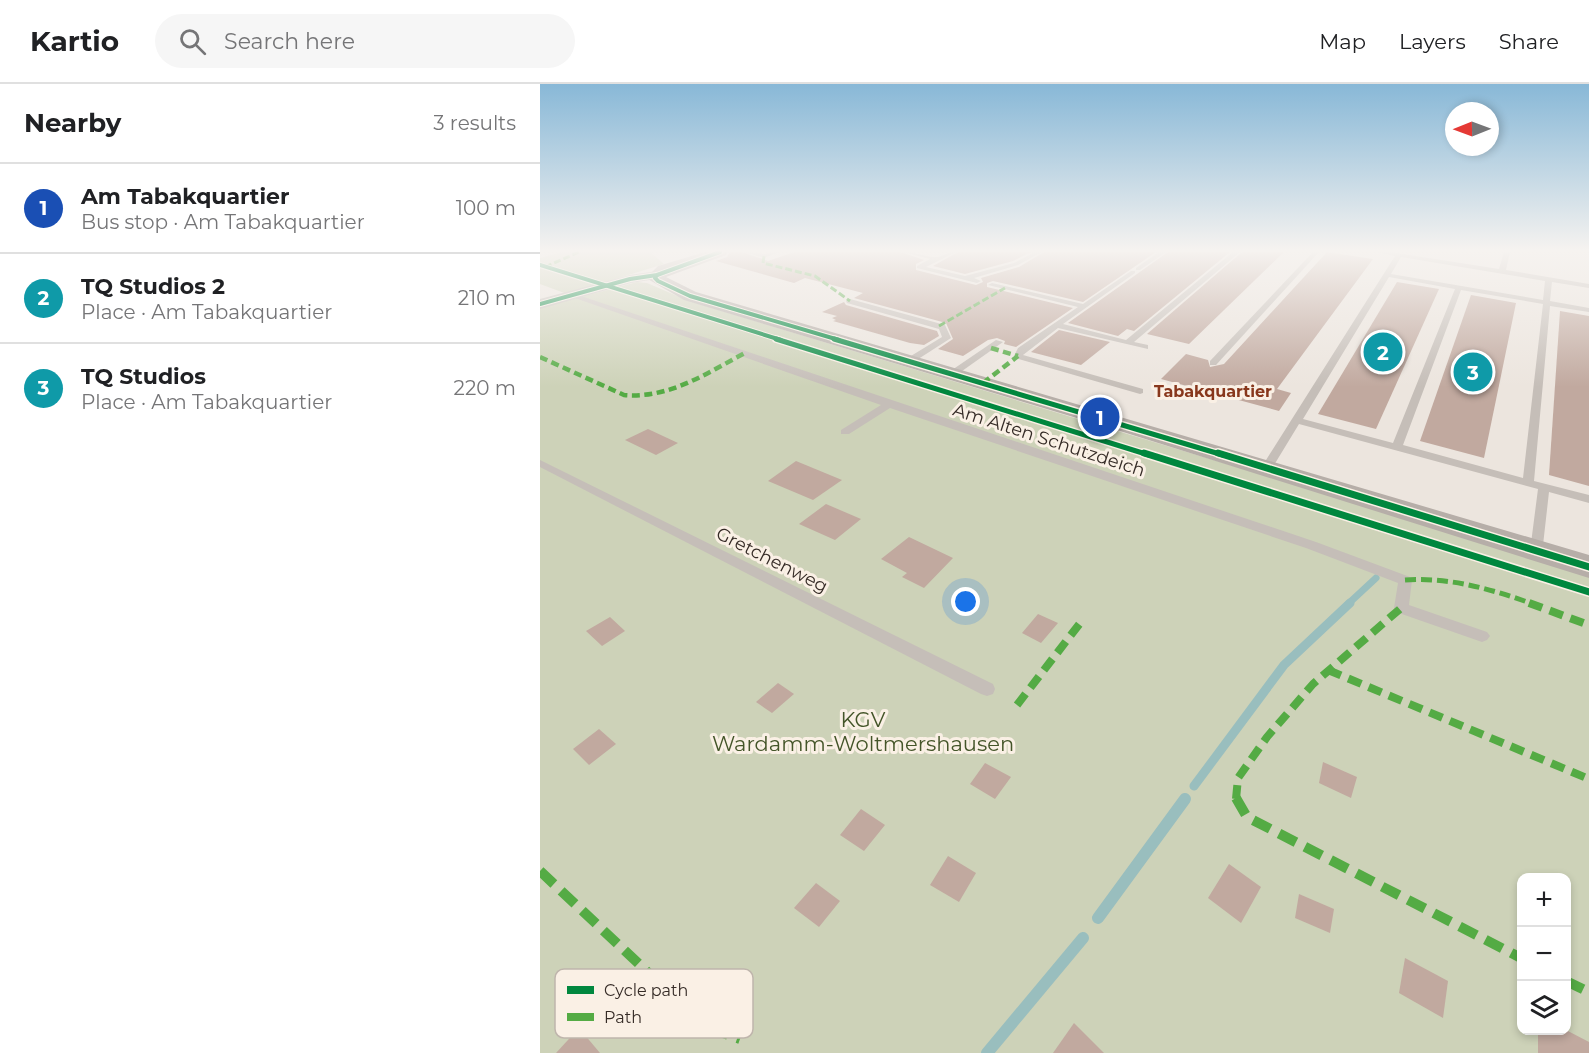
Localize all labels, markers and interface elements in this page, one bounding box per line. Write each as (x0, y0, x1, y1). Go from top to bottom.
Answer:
search box (155, 14, 575, 68)
text: Kartio (30, 24, 119, 58)
icon: search (176, 25, 209, 58)
text: Search here (224, 28, 355, 55)
text: Map (1319, 29, 1366, 54)
text: Layers (1399, 29, 1466, 54)
text: Share (1499, 29, 1559, 54)
north arrow (1445, 102, 1499, 156)
text: Nearby (24, 107, 121, 139)
text: 3 results (433, 111, 516, 135)
text: Am Tabakquartier (81, 183, 289, 210)
text: 1 (40, 196, 47, 220)
text: 100 m (456, 196, 516, 220)
text: Bus stop · Am Tabakquartier (81, 210, 365, 234)
text: TQ Studios 2 (81, 273, 225, 300)
text: 2 (38, 286, 49, 310)
text: 210 m (458, 286, 516, 310)
text: Place · Am Tabakquartier (81, 300, 332, 324)
pin: 2 (1364, 330, 1402, 374)
pin: 3 (1454, 350, 1492, 394)
text: TQ Studios (81, 363, 206, 390)
text: 3 (38, 376, 49, 400)
text: 220 m (454, 376, 516, 400)
district label: Tabakquartier (1154, 382, 1272, 401)
text: Place · Am Tabakquartier (81, 390, 332, 414)
pin: 1 (1080, 394, 1120, 440)
street label: Am Alten Schutzdeich (950, 399, 1148, 481)
street label: Gretchenweg (712, 522, 832, 598)
your location (951, 587, 980, 616)
park label: KGV Wardamm-Woltmershausen (712, 707, 1014, 756)
map controls (1517, 873, 1571, 1035)
button: + (1517, 873, 1571, 927)
button: − (1517, 927, 1571, 981)
legend (555, 969, 753, 1038)
text: Cycle path (604, 981, 688, 1000)
button: layers (1517, 981, 1571, 1035)
text: Path (604, 1008, 642, 1027)

